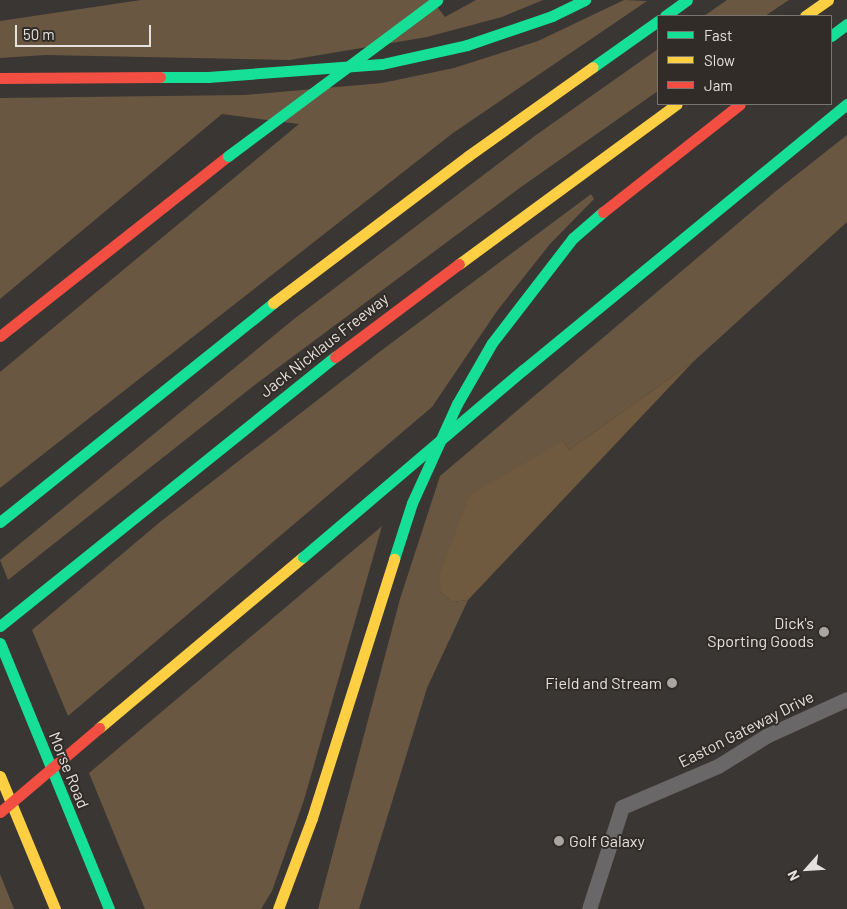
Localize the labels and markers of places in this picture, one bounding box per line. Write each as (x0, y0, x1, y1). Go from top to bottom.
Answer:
place label: Dick's Sporting Goods (707, 613, 814, 651)
marker: Dick's Sporting Goods (818, 626, 830, 638)
place label: Field and Stream (545, 673, 662, 693)
marker: Field and Stream (666, 677, 678, 689)
place label: Golf Galaxy (569, 831, 645, 851)
marker: Golf Galaxy (553, 835, 565, 847)

